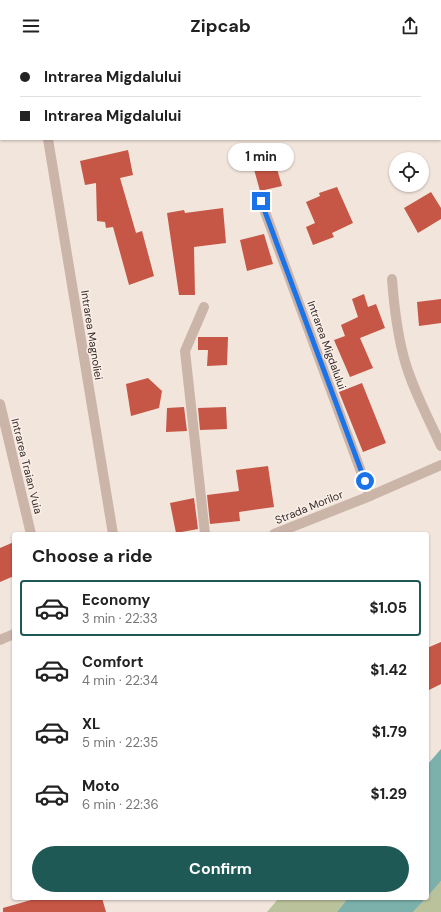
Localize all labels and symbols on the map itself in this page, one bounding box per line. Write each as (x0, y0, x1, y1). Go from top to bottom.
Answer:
callout: 1 min (228, 143, 294, 171)
route end (252, 192, 270, 210)
street label: Intrarea Magnoliei (78, 289, 106, 381)
street label: Intrarea Migdalului (304, 299, 350, 391)
street label: Intrarea Traian Vuia (8, 417, 46, 515)
route start (356, 472, 374, 490)
street label: Strada Morilor (273, 487, 345, 527)

